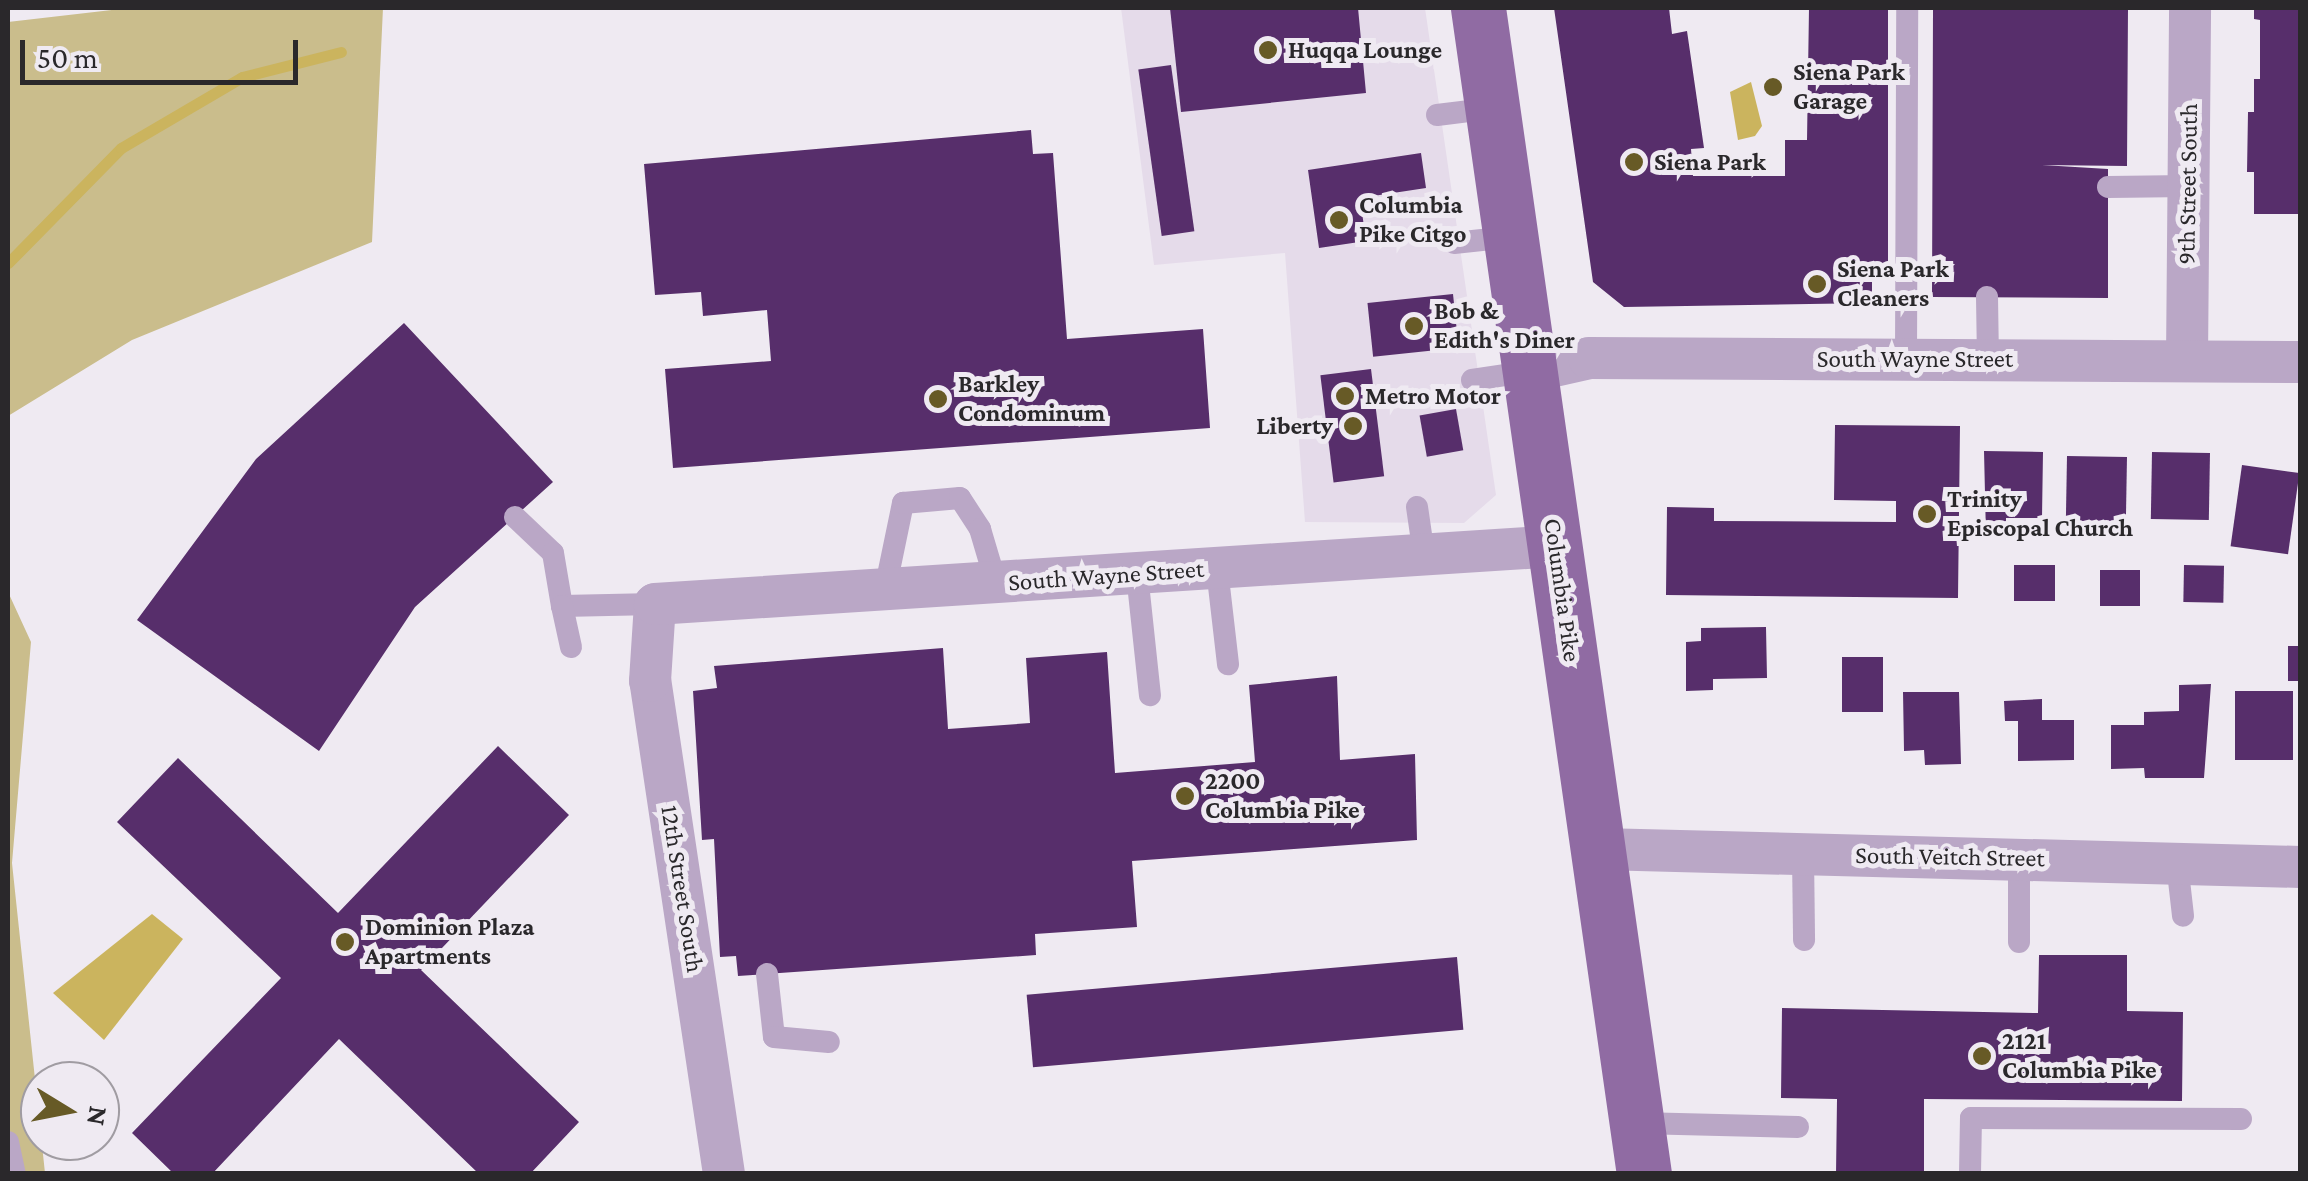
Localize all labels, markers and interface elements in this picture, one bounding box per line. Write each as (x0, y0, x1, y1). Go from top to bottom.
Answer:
scale bar (25, 20, 302, 82)
place label: Huqqa Lounge (1288, 35, 1442, 65)
marker: Huqqa Lounge (1257, 39, 1279, 61)
text: 50 m (37, 41, 98, 74)
place label: Siena Park Garage (1793, 58, 1905, 117)
marker: Siena Park Garage (1762, 76, 1784, 98)
street label: 9th Street South (2172, 103, 2204, 265)
place label: Siena Park (1654, 147, 1766, 177)
marker: Siena Park (1623, 151, 1645, 173)
place label: Columbia Pike Citgo (1359, 191, 1466, 250)
marker: Columbia Pike Citgo (1328, 209, 1350, 231)
place label: Siena Park Cleaners (1837, 255, 1949, 314)
marker: Siena Park Cleaners (1806, 273, 1828, 295)
place label: Bob & Edith's Diner (1434, 297, 1575, 356)
marker: Bob & Edith's Diner (1403, 315, 1425, 337)
street label: South Wayne Street (1817, 344, 2013, 374)
place label: Barkley Condominum (958, 370, 1105, 429)
place label: Metro Motor (1365, 381, 1501, 411)
marker: Metro Motor (1334, 385, 1356, 407)
marker: Barkley Condominum (927, 388, 949, 410)
place label: Liberty (1256, 411, 1333, 441)
marker: Liberty (1342, 415, 1364, 437)
place label: Trinity Episcopal Church (1947, 485, 2133, 544)
marker: Trinity Episcopal Church (1916, 503, 1938, 525)
street label: Columbia Pike (1537, 516, 1587, 664)
street label: South Wayne Street (1007, 554, 1205, 598)
place label: 2200 Columbia Pike (1205, 767, 1360, 826)
marker: 2200 Columbia Pike (1174, 785, 1196, 807)
street label: 12th Street South (654, 803, 710, 975)
street label: South Veitch Street (1855, 840, 2045, 874)
place label: Dominion Plaza Apartments (365, 913, 534, 972)
marker: Dominion Plaza Apartments (334, 931, 356, 953)
place label: 2121 Columbia Pike (2002, 1027, 2157, 1086)
marker: 2121 Columbia Pike (1971, 1045, 1993, 1067)
north arrow (20, 1061, 120, 1161)
text: N (81, 1104, 115, 1128)

